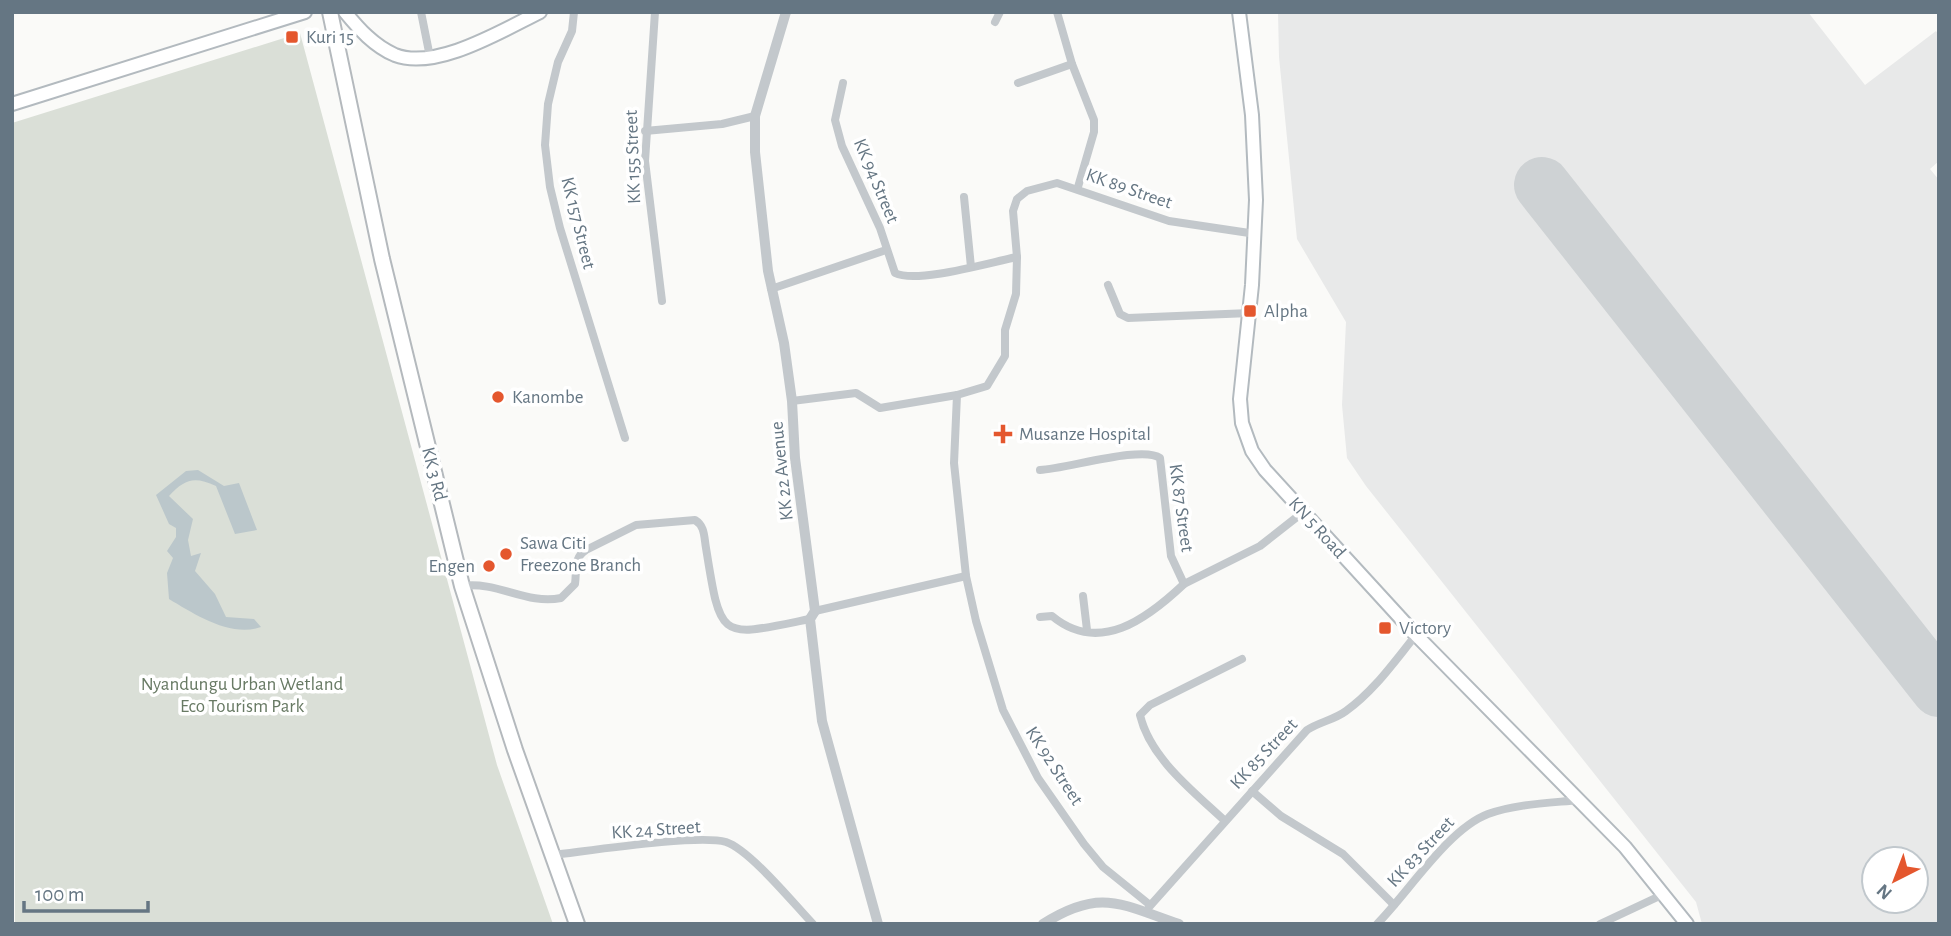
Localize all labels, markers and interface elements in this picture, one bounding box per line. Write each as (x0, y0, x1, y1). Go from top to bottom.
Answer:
place label: Kuri 15 (306, 28, 354, 47)
marker: Kuri 15 (284, 29, 300, 45)
street label: KK 155 Street (622, 110, 644, 204)
street label: KK 94 Street (850, 136, 902, 226)
street label: KK 89 Street (1083, 165, 1175, 213)
street label: KK 157 Street (557, 175, 599, 271)
place label: Alpha (1264, 302, 1308, 321)
marker: Alpha (1242, 303, 1258, 319)
place label: Kanombe (512, 388, 583, 407)
marker: Kanombe (490, 389, 506, 405)
street label: KK 22 Avenue (767, 420, 797, 522)
marker: Musanze Hospital (993, 424, 1013, 444)
place label: Musanze Hospital (1019, 425, 1151, 444)
street label: KK 3 Rd (418, 445, 450, 503)
street label: KK 87 Street (1165, 463, 1197, 553)
street label: KN 5 Road (1285, 494, 1349, 562)
place label: Sawa Citi Freezone Branch (520, 534, 641, 575)
marker: Sawa Citi Freezone Branch (498, 546, 514, 562)
place label: Engen (428, 557, 475, 576)
marker: Engen (481, 558, 497, 574)
place label: Victory (1399, 619, 1451, 638)
marker: Victory (1377, 620, 1393, 636)
park label: Nyandungu Urban Wetland Eco Tourism Park (141, 675, 343, 716)
street label: KK 85 Street (1227, 715, 1301, 793)
street label: KK 92 Street (1022, 723, 1086, 809)
street label: KK 83 Street (1384, 813, 1458, 891)
street label: KK 24 Street (611, 817, 701, 843)
north arrow (1860, 845, 1930, 915)
scale bar (24, 870, 149, 914)
text: N (1873, 880, 1896, 903)
text: 100 m (35, 884, 85, 905)

